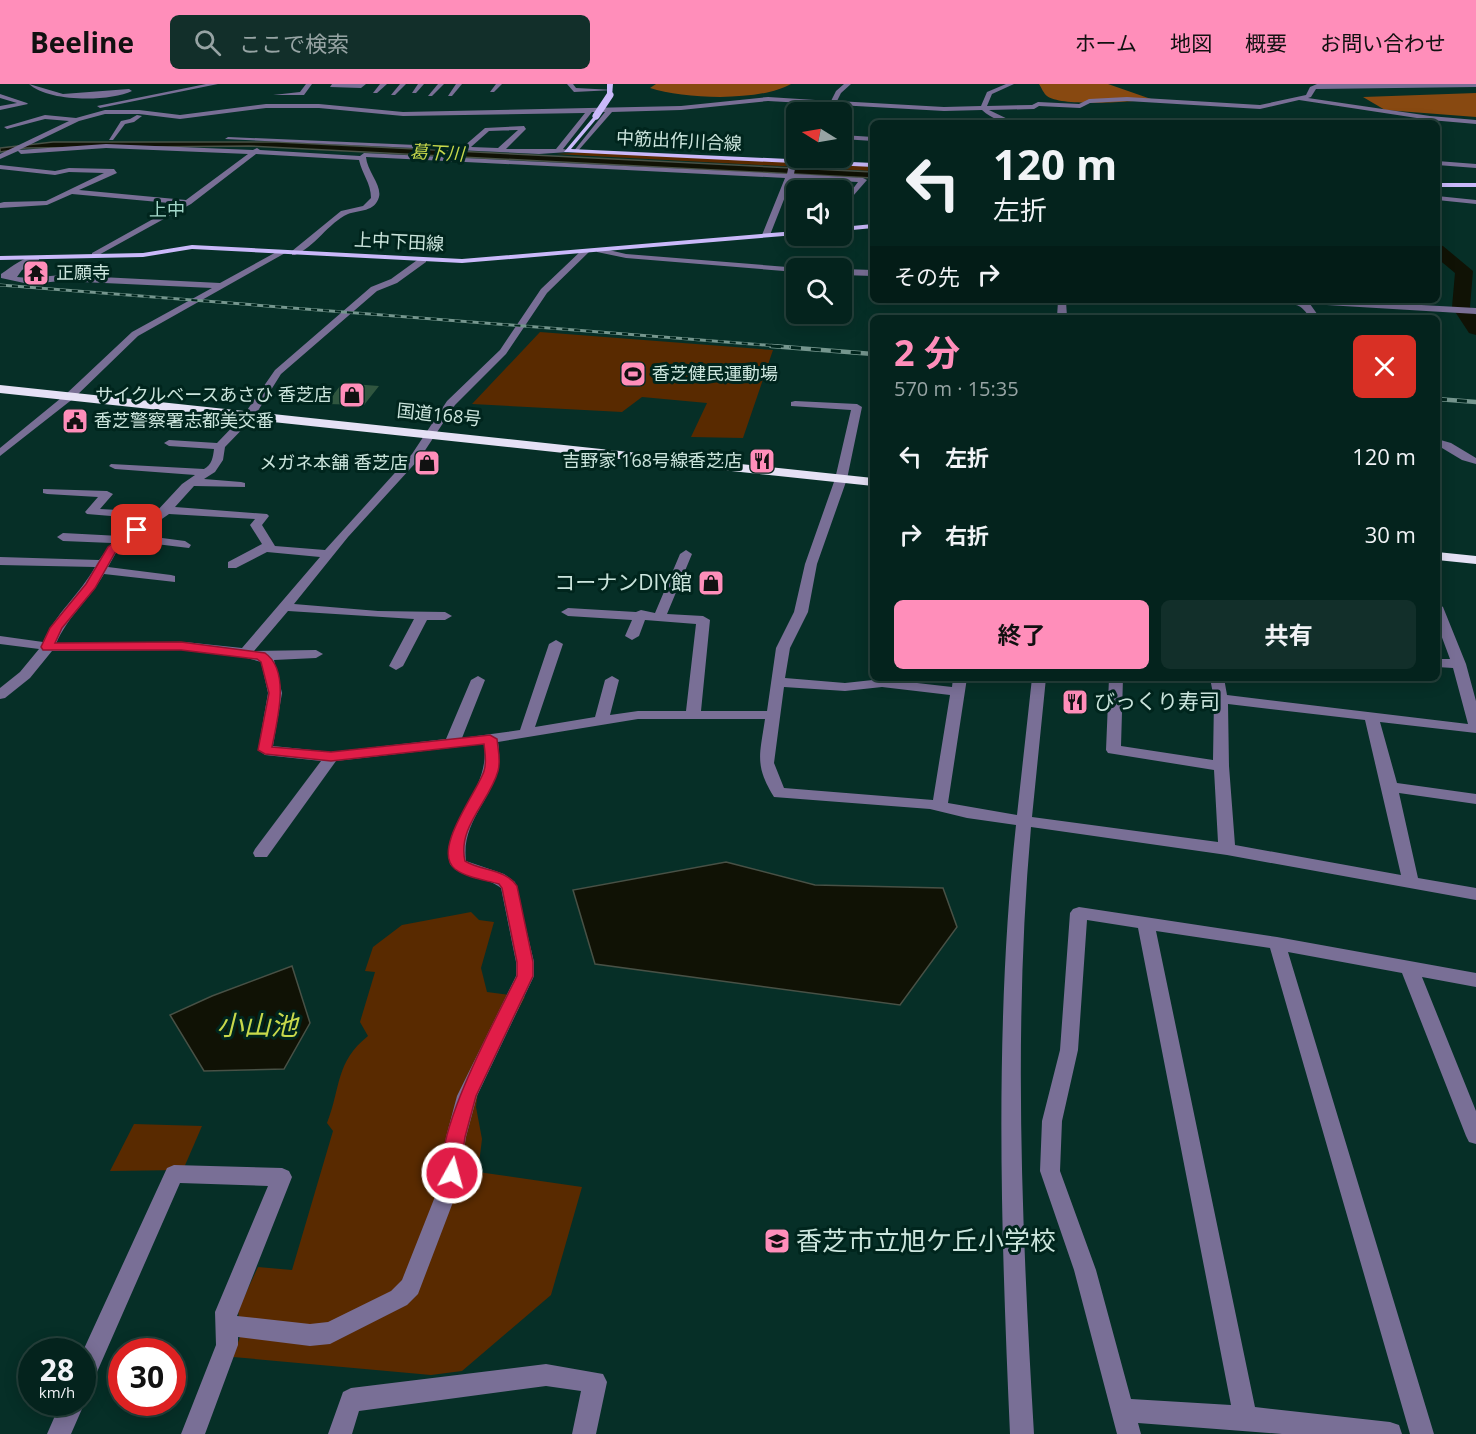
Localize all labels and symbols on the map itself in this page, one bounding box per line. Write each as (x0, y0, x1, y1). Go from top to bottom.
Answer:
north arrow (786, 102, 852, 168)
street label: 中筋出作川合線 (616, 125, 743, 155)
water label: 葛下川 (409, 139, 467, 166)
district label: 上中 (149, 197, 185, 221)
street label: 上中下田線 (353, 227, 445, 255)
temple icon: 正願寺 (21, 258, 51, 288)
place label: 正願寺 (56, 260, 110, 284)
sports icon: 香芝健民運動場 (618, 359, 648, 389)
place label: 香芝健民運動場 (652, 361, 778, 385)
shop icon: サイクルベースあさひ 香芝店 (337, 380, 367, 410)
place label: サイクルベースあさひ 香芝店 (95, 382, 332, 406)
street label: 国道168号 (396, 398, 483, 430)
public building icon: 香芝警察署志都美交番 (60, 406, 90, 436)
place label: 香芝警察署志都美交番 (94, 408, 274, 432)
restaurant icon: 吉野家 168号線香芝店 (747, 446, 777, 476)
shop icon: メガネ本舗 香芝店 (412, 448, 442, 478)
place label: 吉野家 168号線香芝店 (562, 448, 742, 472)
place label: メガネ本舗 香芝店 (259, 450, 408, 474)
pin (111, 504, 162, 555)
place label: コーナンDIY館 (554, 568, 692, 596)
shop icon: コーナンDIY館 (696, 568, 726, 598)
restaurant icon: びっくり寿司 (1060, 687, 1090, 717)
place label: びっくり寿司 (1094, 687, 1220, 715)
water label: 小山池 (217, 1006, 300, 1043)
position arrow (420, 1141, 484, 1205)
place label: 香芝市立旭ケ丘小学校 (796, 1222, 1056, 1258)
school or university icon: 香芝市立旭ケ丘小学校 (762, 1226, 792, 1256)
speed limit sign: 30 (108, 1338, 186, 1416)

